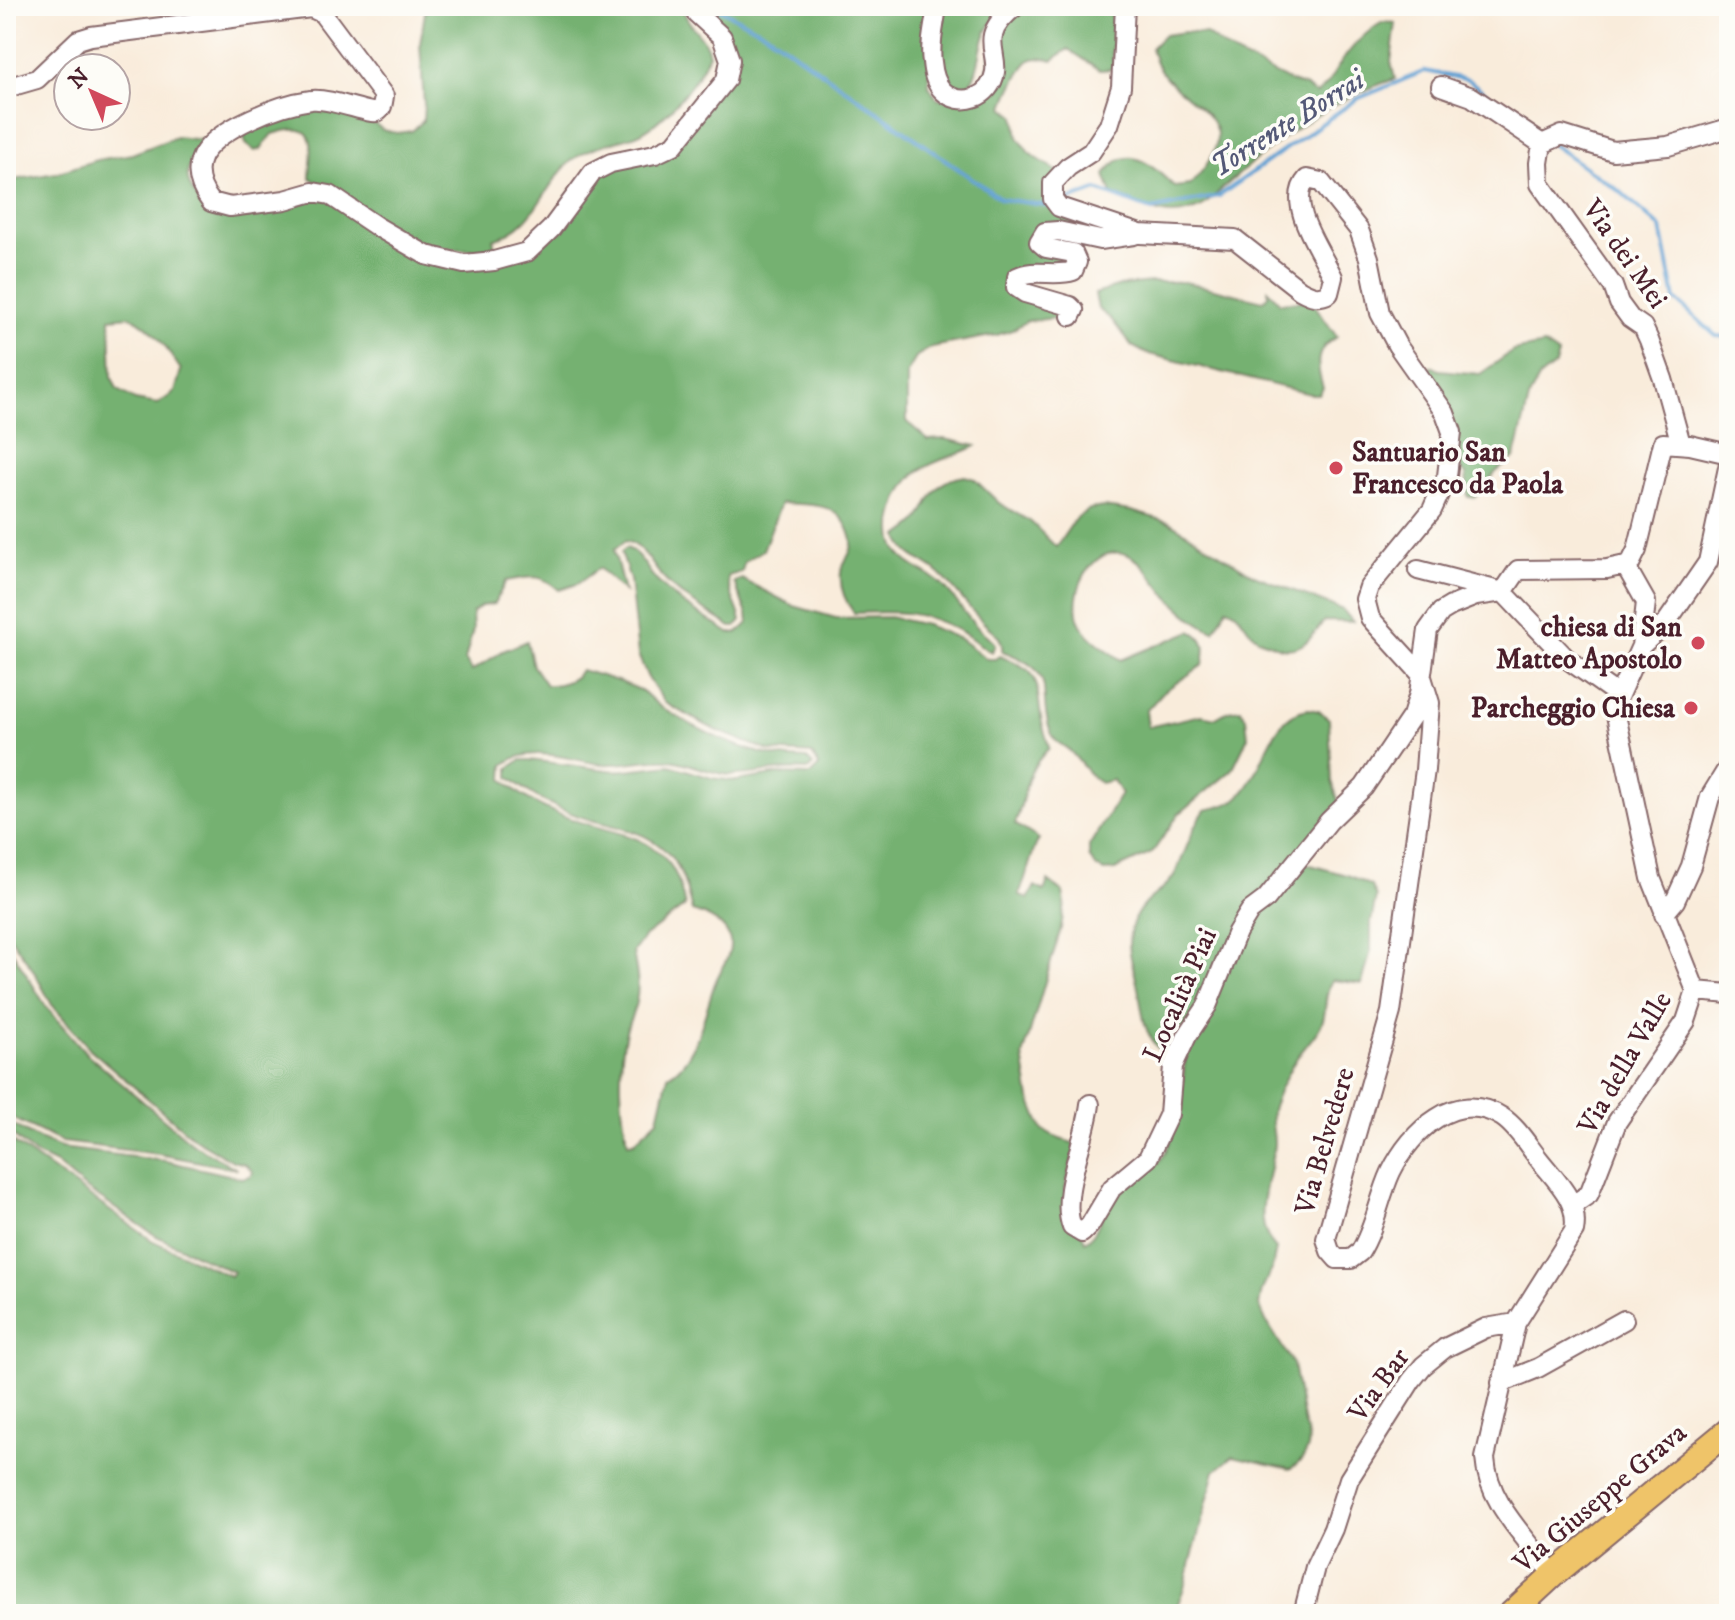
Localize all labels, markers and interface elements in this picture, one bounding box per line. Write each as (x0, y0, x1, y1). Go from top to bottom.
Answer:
north arrow (52, 52, 132, 132)
water label: Torrente Borrai (1204, 61, 1374, 186)
text: N (63, 63, 95, 95)
street label: Via dei Mei (1574, 192, 1675, 315)
place label: Santuario San Francesco da Paola (1352, 435, 1564, 502)
marker: Santuario San Francesco da Paola (1327, 459, 1345, 477)
place label: chiesa di San Matteo Apostolo (1496, 610, 1682, 677)
marker: chiesa di San Matteo Apostolo (1689, 634, 1707, 652)
place label: Parcheggio Chiesa (1471, 691, 1676, 726)
marker: Parcheggio Chiesa (1682, 699, 1700, 717)
street label: Località Piai (1135, 923, 1225, 1067)
street label: Via della Valle (1570, 985, 1680, 1142)
street label: Via Belvedere (1287, 1063, 1363, 1220)
street label: Via Bar (1340, 1341, 1418, 1430)
street label: Via Giuseppe Grava (1505, 1415, 1694, 1581)

